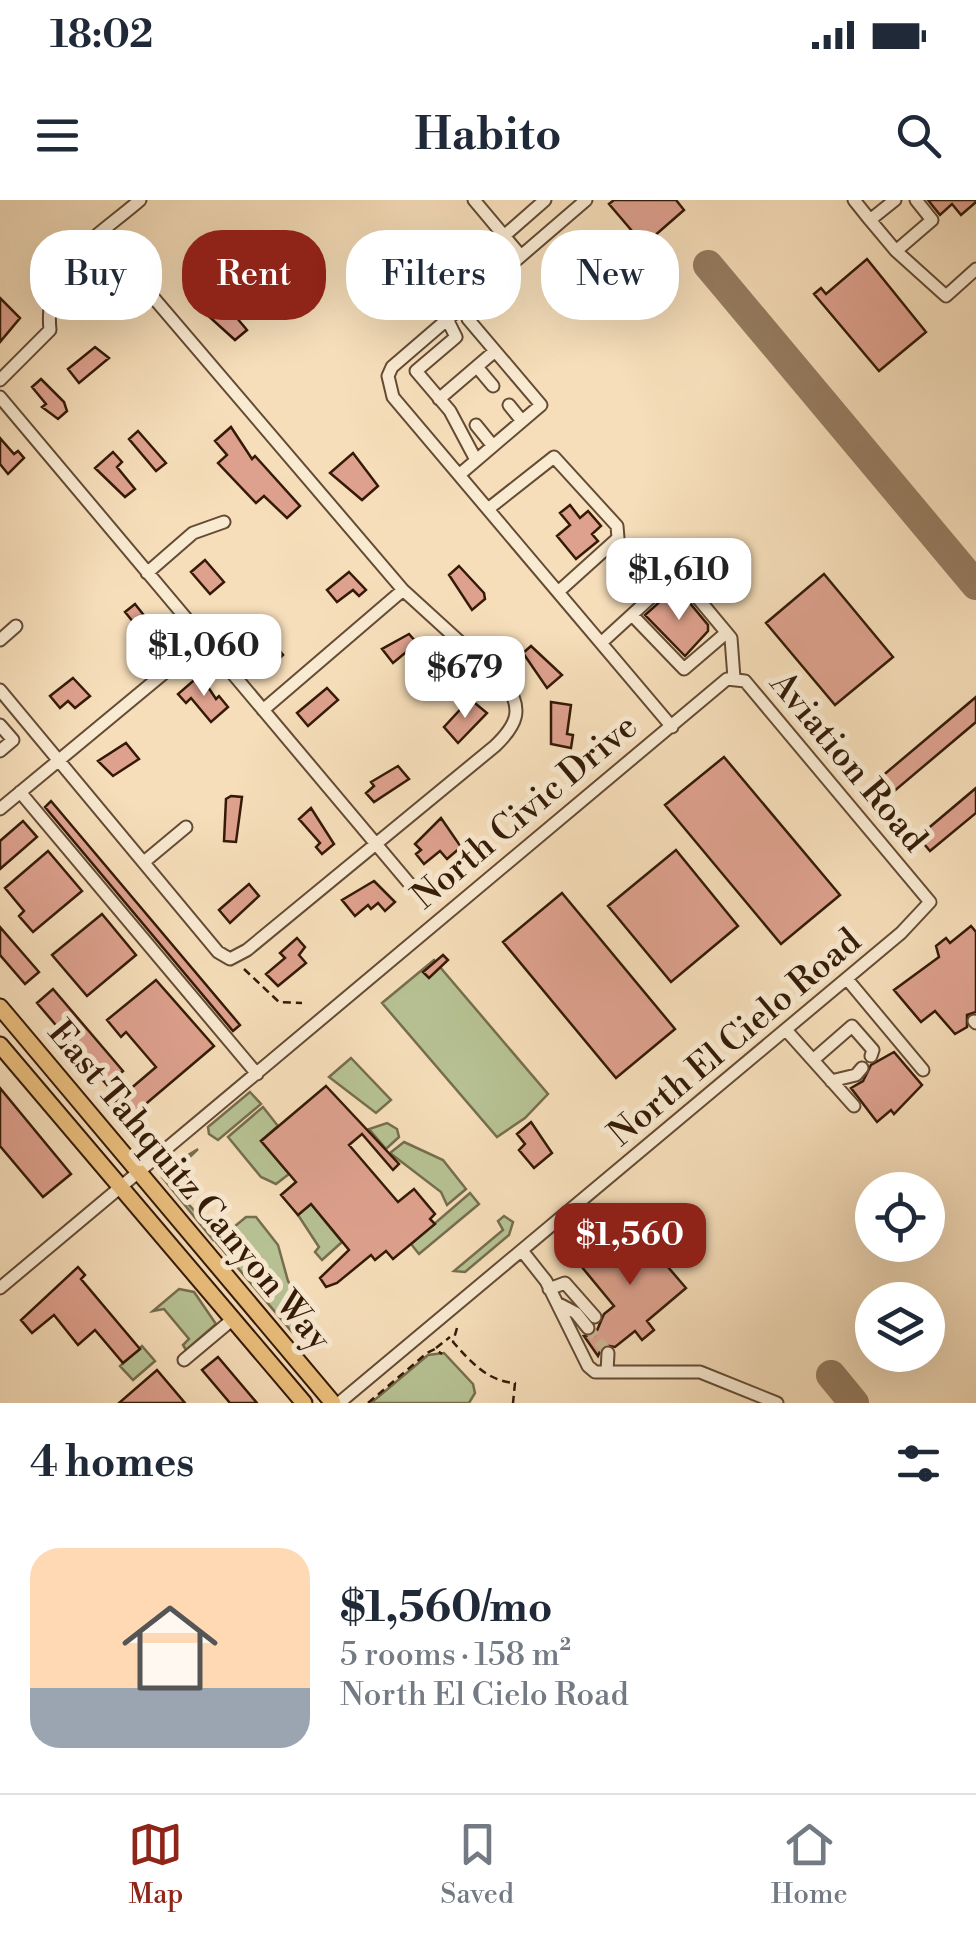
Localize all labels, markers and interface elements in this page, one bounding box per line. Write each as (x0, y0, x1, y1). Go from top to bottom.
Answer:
text: 18:02 (50, 12, 153, 59)
text: Habito (414, 107, 562, 164)
icon: menu (30, 108, 85, 163)
icon: search (891, 108, 946, 163)
chip: Buy (30, 230, 162, 320)
chip: Rent (182, 230, 326, 320)
chip: Filters (346, 230, 521, 320)
chip: New (541, 230, 679, 320)
pin: $1,610 (598, 538, 760, 623)
text: $1,610 (628, 550, 730, 590)
pin: $1,060 (123, 614, 285, 699)
text: $1,060 (148, 626, 260, 666)
pin: $679 (406, 636, 524, 721)
text: $679 (427, 648, 503, 688)
street label: Aviation Road (760, 662, 936, 861)
street label: North Civic Drive (404, 705, 646, 919)
street label: North El Cielo Road (600, 920, 870, 1156)
street label: East Tahquitz Canyon Way (38, 1012, 340, 1361)
map controls (855, 1172, 945, 1372)
button: locate (855, 1172, 945, 1262)
pin: $1,560 (549, 1203, 711, 1288)
text: $1,560 (576, 1215, 684, 1255)
button: layers (855, 1282, 945, 1372)
icon: filters (891, 1436, 946, 1491)
text: 4 homes (30, 1437, 194, 1490)
text: $1,560/mo (340, 1582, 553, 1635)
icon: home (110, 1588, 230, 1708)
text: 5 rooms · 158 m² (340, 1635, 571, 1675)
text: North El Cielo Road (340, 1675, 629, 1715)
tab: Map (128, 1817, 184, 1912)
tab: Saved (440, 1817, 514, 1912)
tab: Home (771, 1817, 848, 1912)

